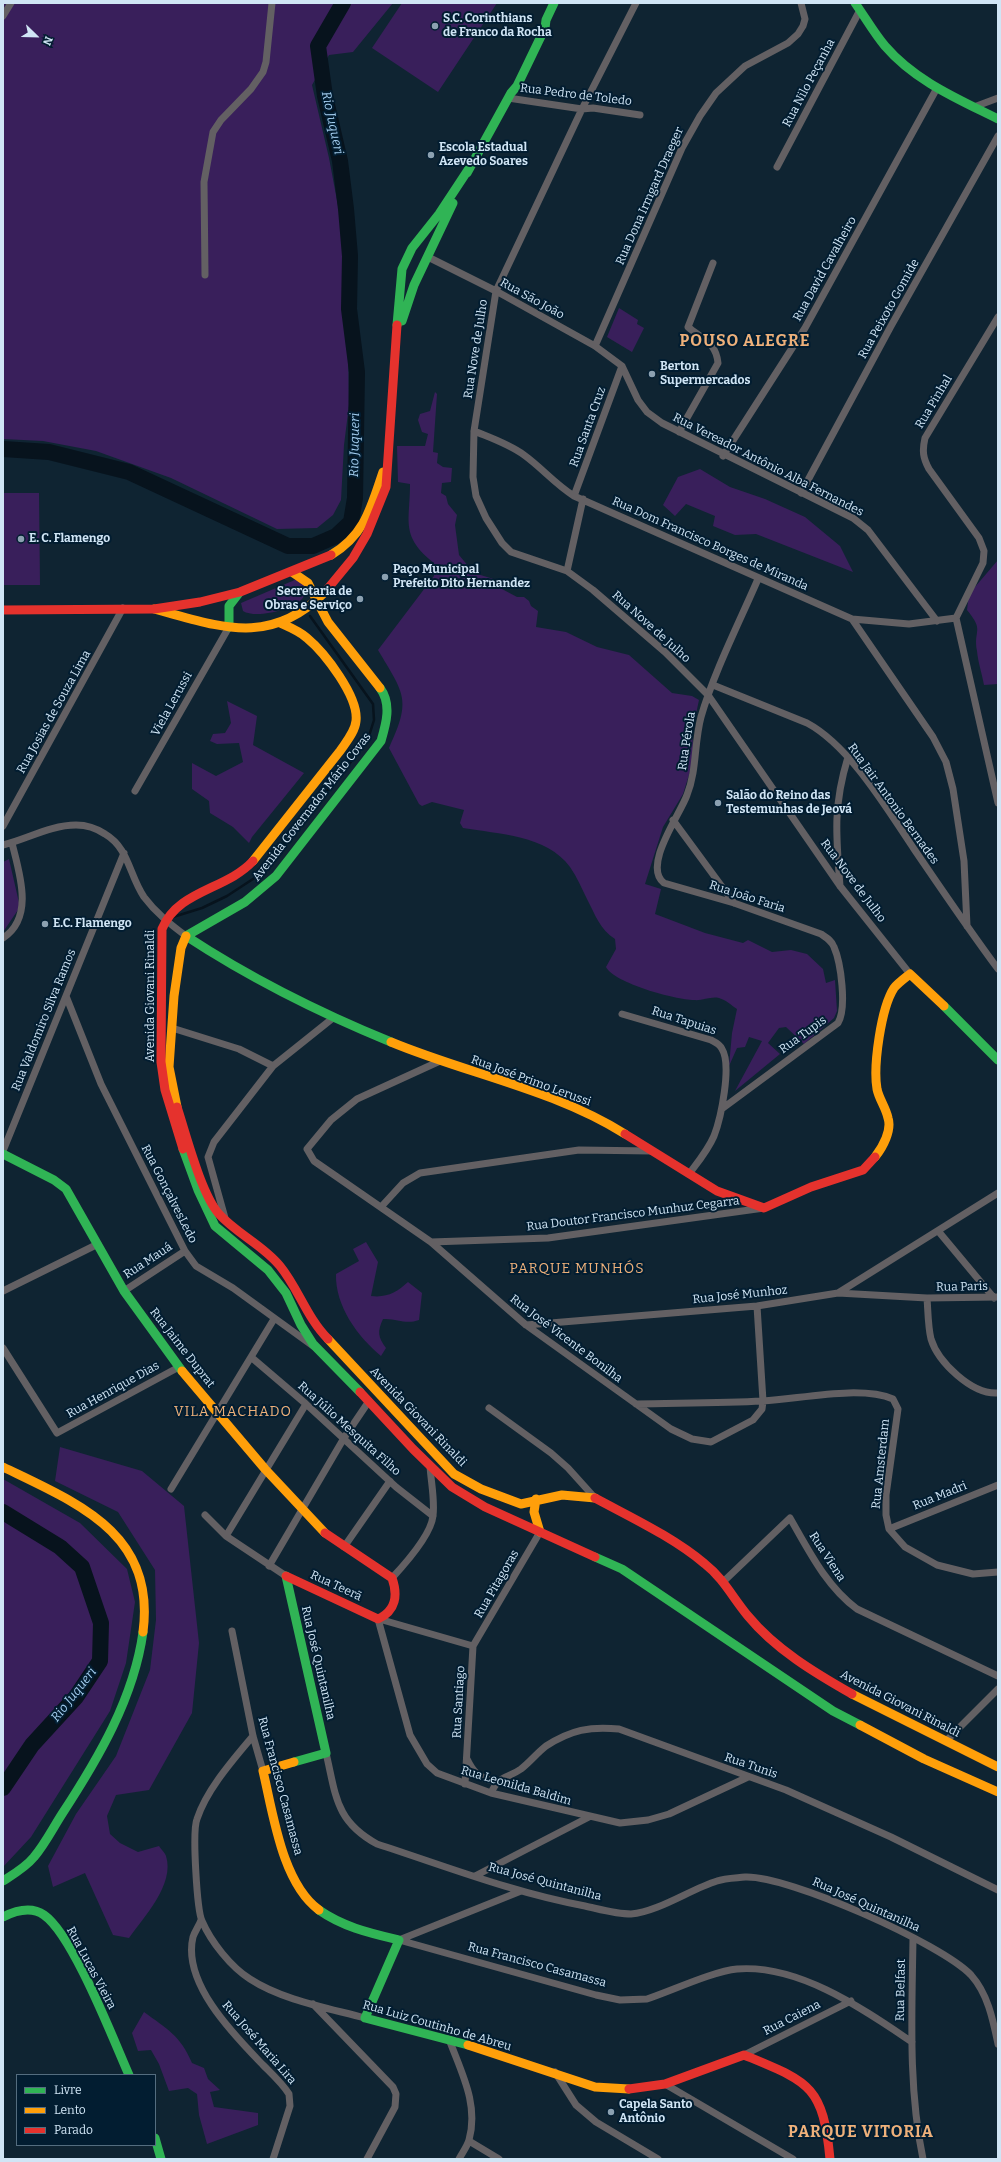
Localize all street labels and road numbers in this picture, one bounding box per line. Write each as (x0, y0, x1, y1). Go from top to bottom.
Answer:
street label: Rua Nilo Peçanha (780, 37, 838, 129)
street label: Rua Pedro de Toledo (519, 81, 633, 109)
street label: Rua Dona Irmgard Draeger (613, 125, 687, 267)
street label: Rua David Cavalheiro (790, 214, 860, 324)
street label: Rua Peixoto Gomide (856, 257, 922, 361)
street label: Rua São João (497, 275, 567, 323)
street label: Rua Nove de Julho (461, 298, 491, 400)
street label: Rua Pinhal (912, 373, 956, 431)
street label: Rua Santa Cruz (567, 385, 609, 469)
street label: Rua Vereador Antônio Alba Fernandes (670, 410, 866, 520)
street label: Rua Dom Francisco Borges de Miranda (610, 494, 810, 594)
street label: Rua Nove de Julho (609, 588, 693, 666)
street label: Rua Josias de Souza Lima (14, 648, 94, 776)
street label: Viela Lerussi (149, 669, 195, 739)
street label: Rua Pérola (675, 711, 699, 771)
street label: Avenida Governador Mário Covas (250, 730, 374, 884)
street label: Rua Jair Antonio Bernades (844, 741, 942, 867)
street label: Rua Nove de Julho (817, 837, 889, 925)
street label: Rua João Faria (707, 878, 787, 916)
street label: Avenida Giovani Rinaldi (144, 930, 158, 1062)
street label: Rua Valdomiro Silva Ramos (9, 947, 79, 1093)
street label: Rua Tapuias (650, 1004, 718, 1038)
street label: Rua Tupis (777, 1013, 829, 1057)
street label: Rua José Primo Lerussi (469, 1053, 593, 1109)
street label: Rua GonçalvesLedo (138, 1142, 200, 1246)
street label: Rua Doutor Francisco Munhuz Cegarra (526, 1194, 740, 1234)
street label: Rua Mauá (121, 1240, 175, 1282)
street label: Rua Paris (936, 1279, 988, 1295)
street label: Rua José Munhoz (692, 1283, 788, 1307)
street label: Rua José Vicente Bonilha (507, 1292, 625, 1386)
street label: Rua Jaime Duprat (146, 1305, 218, 1391)
street label: Rua Henrique Dias (64, 1359, 162, 1421)
street label: Avenida Giovani Rinaldi (367, 1364, 469, 1470)
street label: Rua Júlio Mesquita Filho (295, 1379, 403, 1479)
street label: Rua Amsterdam (869, 1418, 893, 1510)
street label: Rua Madri (911, 1479, 969, 1513)
street label: Rua Viena (806, 1530, 848, 1584)
street label: Rua Pitagoras (472, 1547, 522, 1621)
street label: Rua Teerã (308, 1568, 364, 1604)
street label: Rua José Quintanilha (298, 1605, 338, 1721)
street label: Rua Santiago (450, 1665, 468, 1739)
street label: Avenida Giovani Rinaldi (838, 1667, 962, 1741)
street label: Rua Francisco Casamassa (255, 1715, 305, 1857)
street label: Rua Tunis (723, 1750, 779, 1782)
street label: Rua Leonilda Baldim (459, 1763, 573, 1809)
street label: Rua José Quintanilha (487, 1860, 603, 1904)
street label: Rua José Quintanilha (810, 1875, 922, 1935)
street label: Rua Lucas Vieira (63, 1924, 119, 2012)
street label: Rua Francisco Casamassa (466, 1940, 608, 1990)
street label: Rua Belfast (893, 1959, 909, 2021)
street label: Rua Caiena (761, 1997, 823, 2039)
street label: Rua José Maria Lira (219, 1998, 299, 2088)
street label: Rua Luiz Coutinho de Abreu (361, 1998, 513, 2054)

